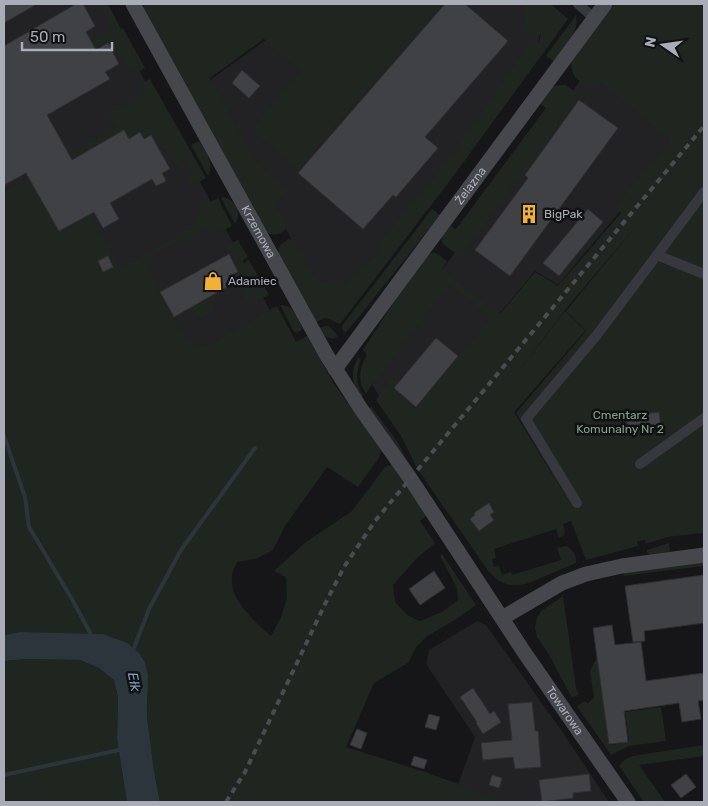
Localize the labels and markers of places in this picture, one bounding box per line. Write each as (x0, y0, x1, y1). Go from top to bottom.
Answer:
building icon: BigPak (518, 203, 540, 225)
place label: BigPak (544, 207, 583, 221)
shop icon: Adamiec (202, 270, 224, 292)
place label: Adamiec (228, 274, 277, 288)

